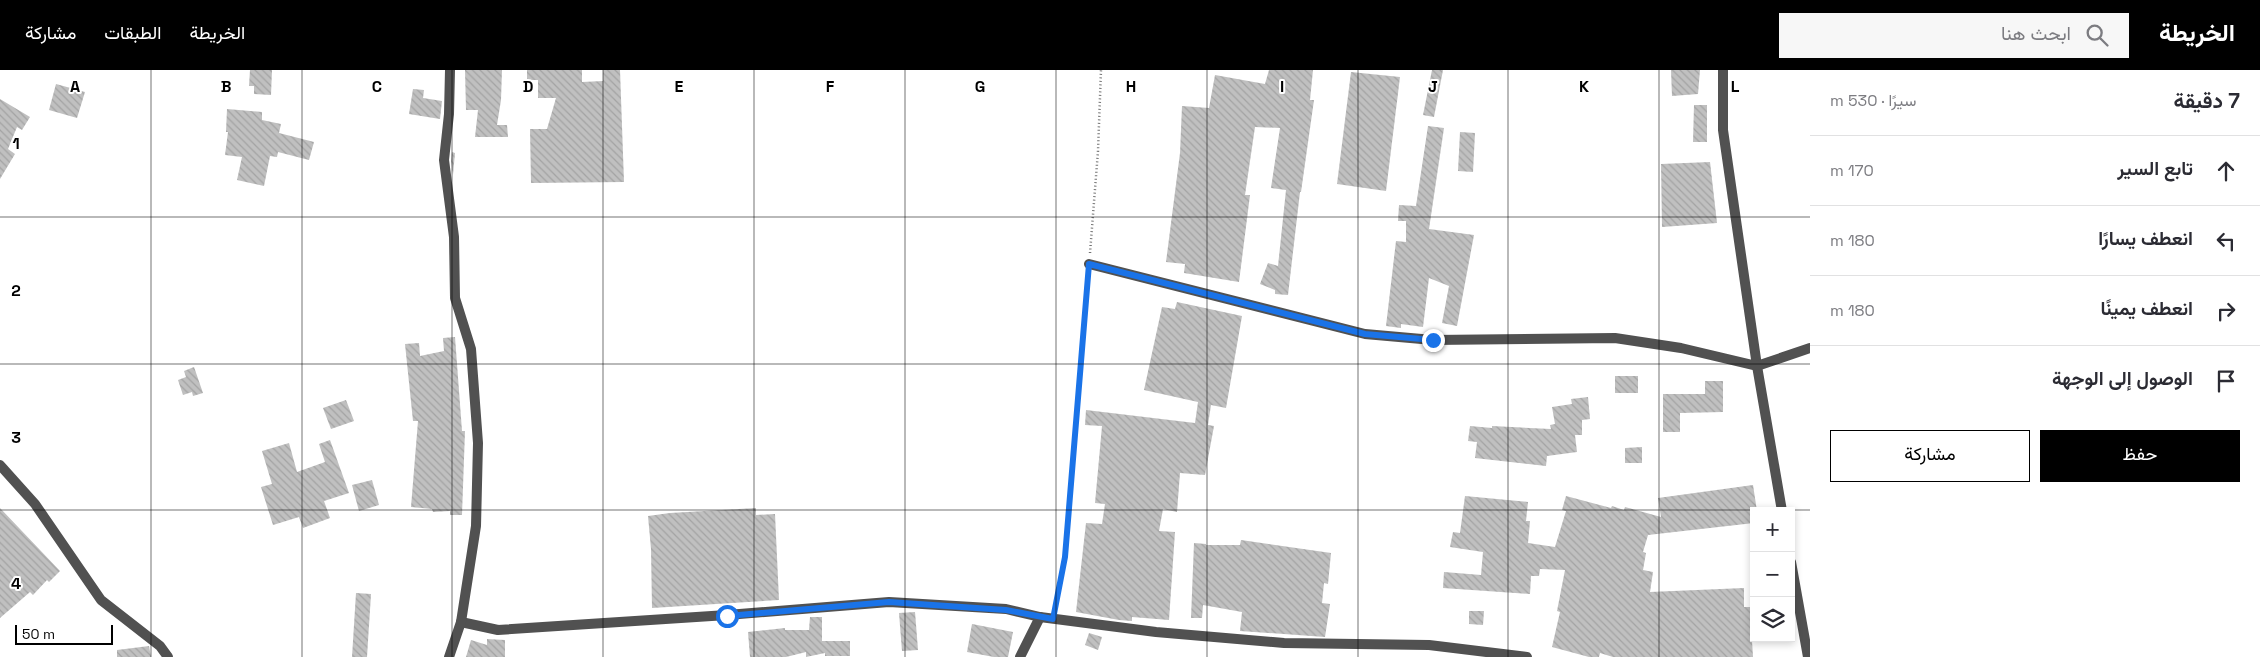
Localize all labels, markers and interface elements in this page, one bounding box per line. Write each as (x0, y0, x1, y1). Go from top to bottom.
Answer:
search box (1779, 13, 2129, 58)
text: الخريطة (2159, 17, 2235, 48)
text: مشاركة (25, 21, 76, 44)
text: الطبقات (104, 21, 161, 44)
text: الخريطة (189, 21, 245, 44)
text: ابحث هنا (2001, 21, 2071, 46)
icon: search (2083, 21, 2111, 49)
text: A (70, 76, 80, 97)
text: B (221, 76, 231, 97)
text: C (372, 76, 382, 97)
text: D (523, 76, 533, 97)
text: E (675, 76, 684, 97)
text: F (826, 76, 835, 97)
text: G (975, 76, 985, 97)
text: H (1126, 76, 1136, 97)
text: I (1280, 76, 1284, 97)
text: J (1428, 76, 1438, 97)
text: K (1579, 76, 1589, 97)
text: L (1731, 76, 1740, 97)
text: 7 دقيقة (2174, 87, 2240, 114)
text: سيرًا · 530 m (1830, 90, 1916, 111)
text: 1 (12, 133, 20, 154)
text: تابع السير (2117, 156, 2193, 181)
icon: ahead (2212, 157, 2240, 185)
text: 170 m (1830, 160, 1874, 181)
text: انعطف يسارًا (2098, 226, 2193, 251)
icon: left (2212, 227, 2240, 255)
text: 180 m (1830, 230, 1875, 251)
text: 2 (11, 280, 21, 301)
text: انعطف يمينًا (2101, 296, 2193, 321)
icon: right (2212, 297, 2240, 325)
text: 180 m (1830, 300, 1875, 321)
route end (1422, 329, 1445, 352)
text: الوصول إلى الوجهة (2052, 366, 2193, 391)
icon: arrive (2212, 367, 2240, 395)
text: 3 (11, 427, 21, 448)
button: مشاركة (1830, 430, 2030, 482)
button: حفظ (2040, 430, 2240, 482)
map controls (1750, 507, 1795, 642)
button: + (1750, 507, 1795, 552)
button: − (1750, 552, 1795, 597)
text: 4 (11, 573, 21, 594)
button: layers (1750, 597, 1795, 642)
route start (716, 605, 739, 628)
scale bar (15, 622, 112, 645)
text: 50 m (22, 625, 55, 643)

